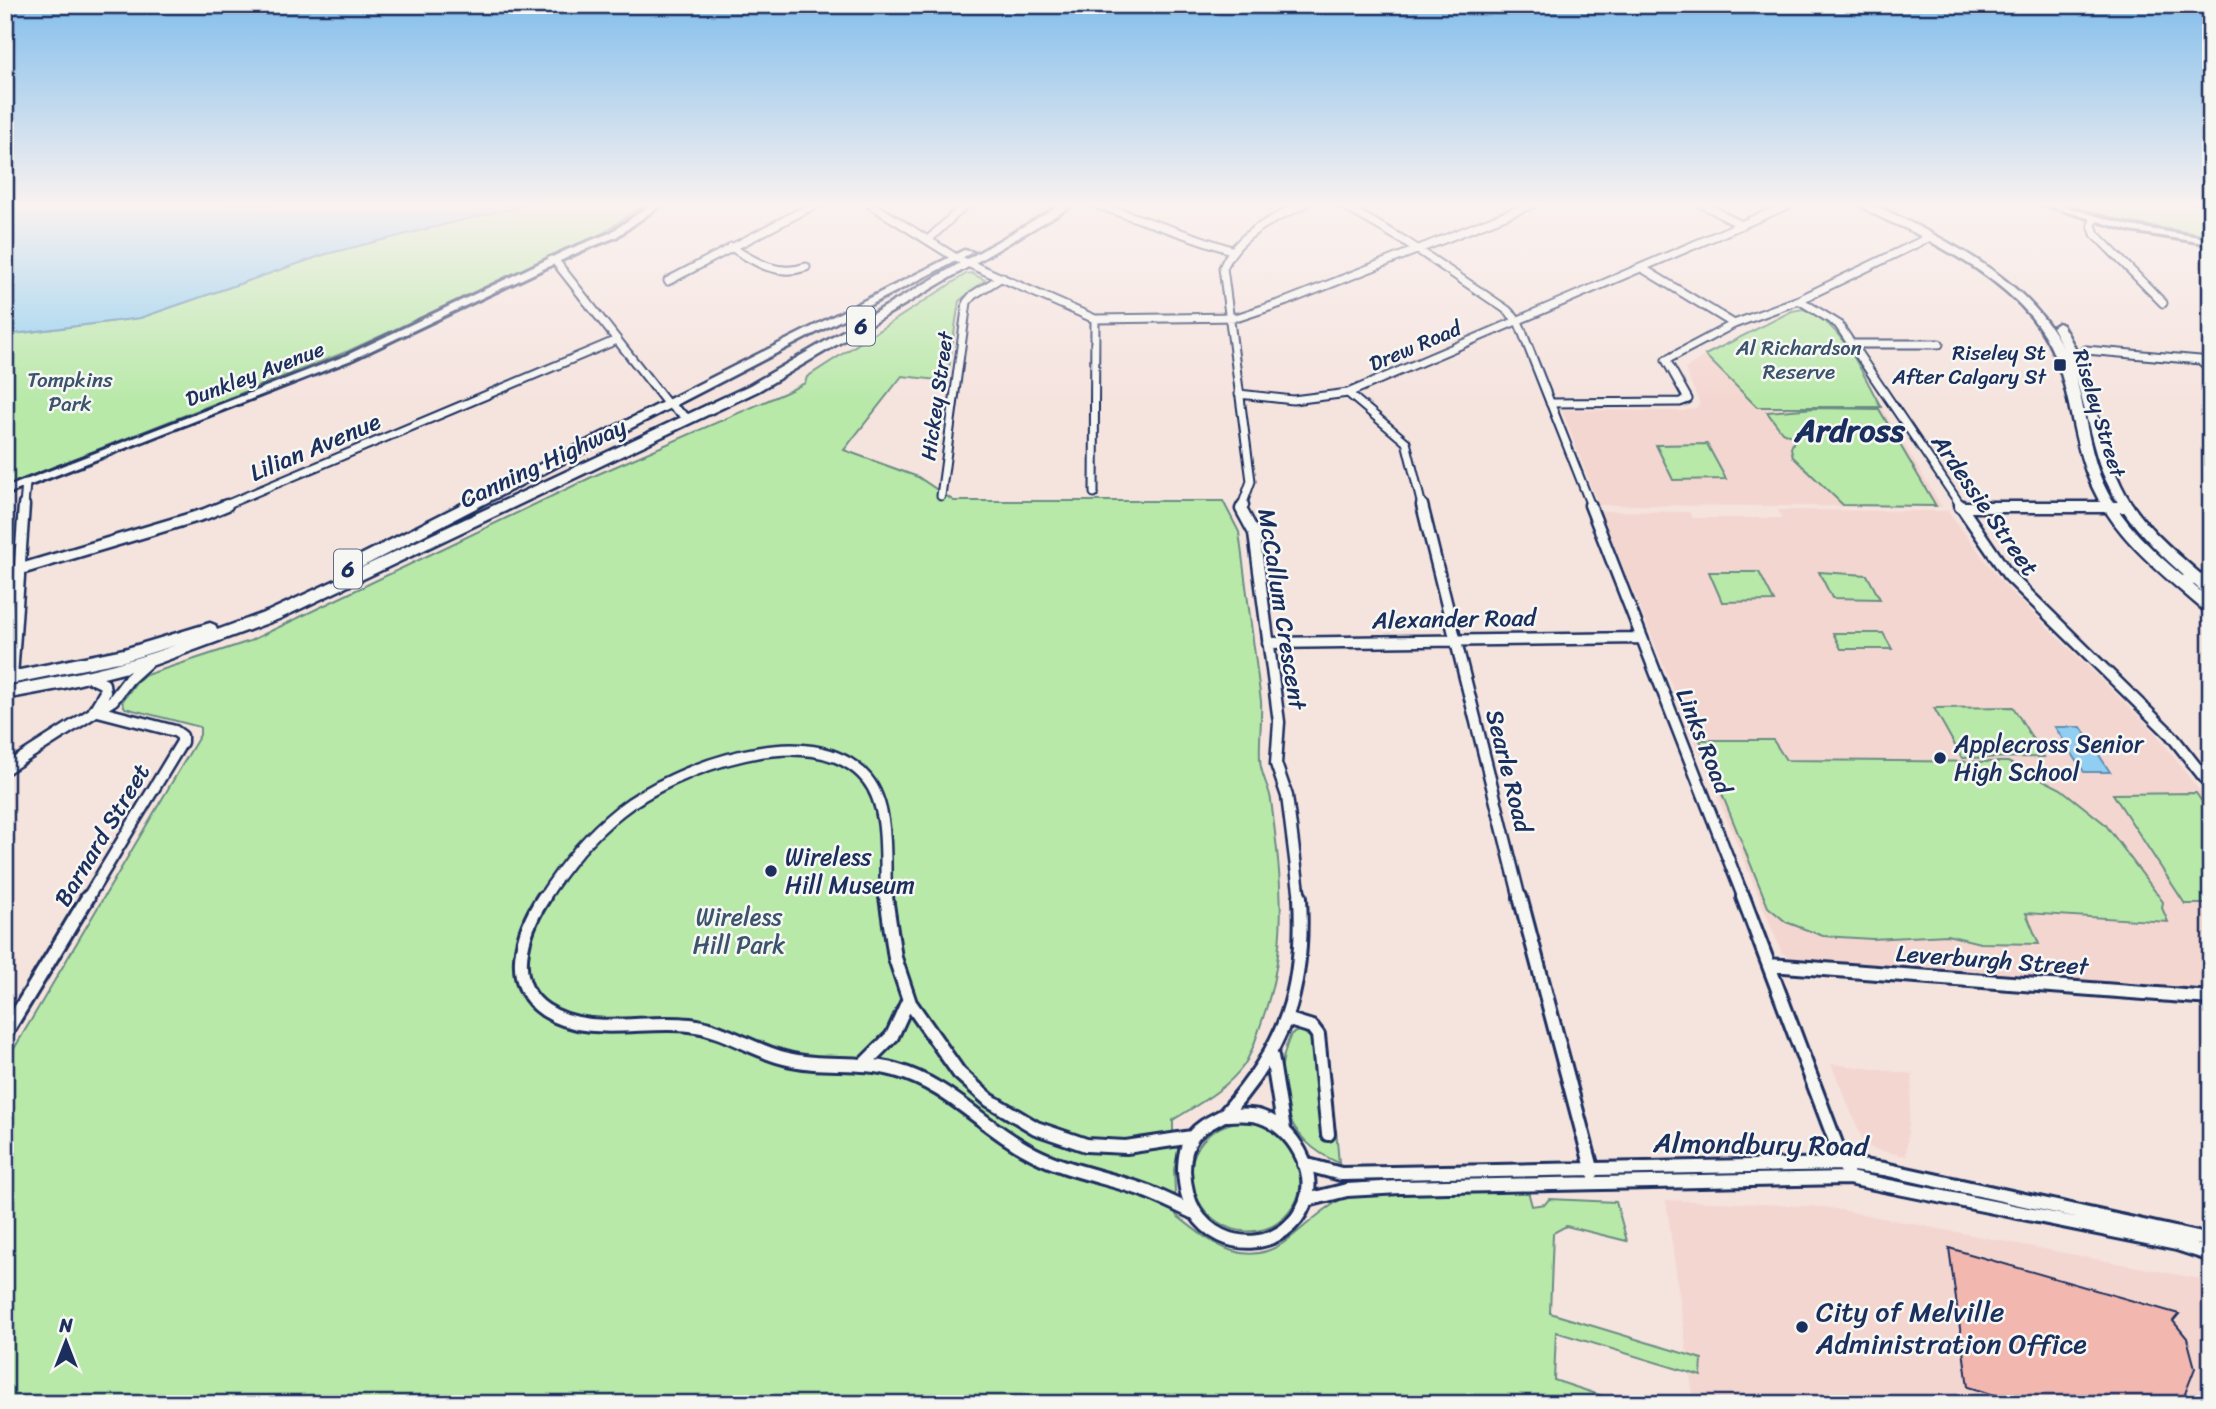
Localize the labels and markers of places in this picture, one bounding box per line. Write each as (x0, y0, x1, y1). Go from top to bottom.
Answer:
place label: Riseley St After Calgary St (1891, 334, 2048, 396)
marker: Riseley St After Calgary St (2052, 357, 2068, 373)
place label: Applecross Senior High School (1953, 723, 2145, 793)
marker: Applecross Senior High School (1932, 750, 1948, 766)
place label: Wireless Hill Museum (785, 836, 915, 906)
marker: Wireless Hill Museum (763, 863, 779, 879)
place label: City of Melville Administration Office (1815, 1287, 2087, 1368)
marker: City of Melville Administration Office (1794, 1319, 1810, 1335)

